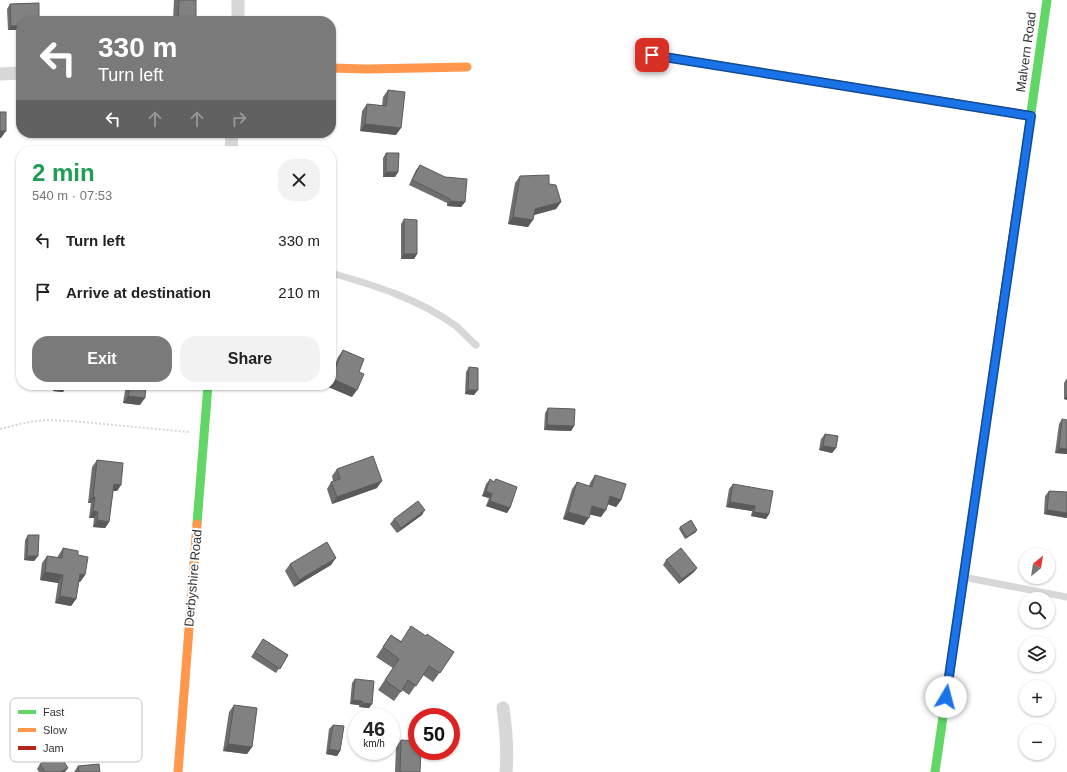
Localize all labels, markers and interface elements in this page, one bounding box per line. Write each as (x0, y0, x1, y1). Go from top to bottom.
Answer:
street label: Malvern Road (1013, 11, 1039, 93)
icon: left (32, 32, 84, 84)
text: 330 m (98, 32, 177, 63)
pin (635, 38, 669, 72)
icon: arrive (641, 44, 663, 66)
text: Turn left (98, 65, 163, 85)
icon: left (102, 108, 124, 130)
icon: ahead (144, 108, 166, 130)
icon: ahead (186, 108, 208, 130)
icon: right (228, 108, 250, 130)
text: 2 min (32, 159, 95, 186)
button: close (278, 159, 320, 201)
text: 540 m · 07:53 (32, 188, 112, 203)
icon: left (32, 229, 54, 251)
text: Turn left (66, 232, 125, 249)
text: 330 m (278, 232, 320, 249)
icon: arrive (32, 281, 54, 303)
text: Arrive at destination (66, 284, 211, 301)
text: 210 m (278, 284, 320, 301)
button: Exit (32, 336, 172, 382)
button: Share (180, 336, 320, 382)
street label: Derbyshire Road (181, 529, 205, 627)
north arrow (1019, 548, 1055, 584)
map controls (1019, 548, 1055, 760)
button: search (1019, 592, 1055, 628)
button: layers (1019, 636, 1055, 672)
position arrow (925, 676, 967, 718)
button: + (1019, 680, 1055, 716)
legend (10, 698, 142, 762)
text: Fast (43, 706, 64, 718)
speed limit sign: 50 (408, 708, 460, 760)
text: 46 (363, 718, 385, 740)
text: Slow (43, 724, 67, 736)
button: − (1019, 724, 1055, 760)
text: km/h (363, 738, 385, 749)
text: Jam (43, 742, 64, 754)

